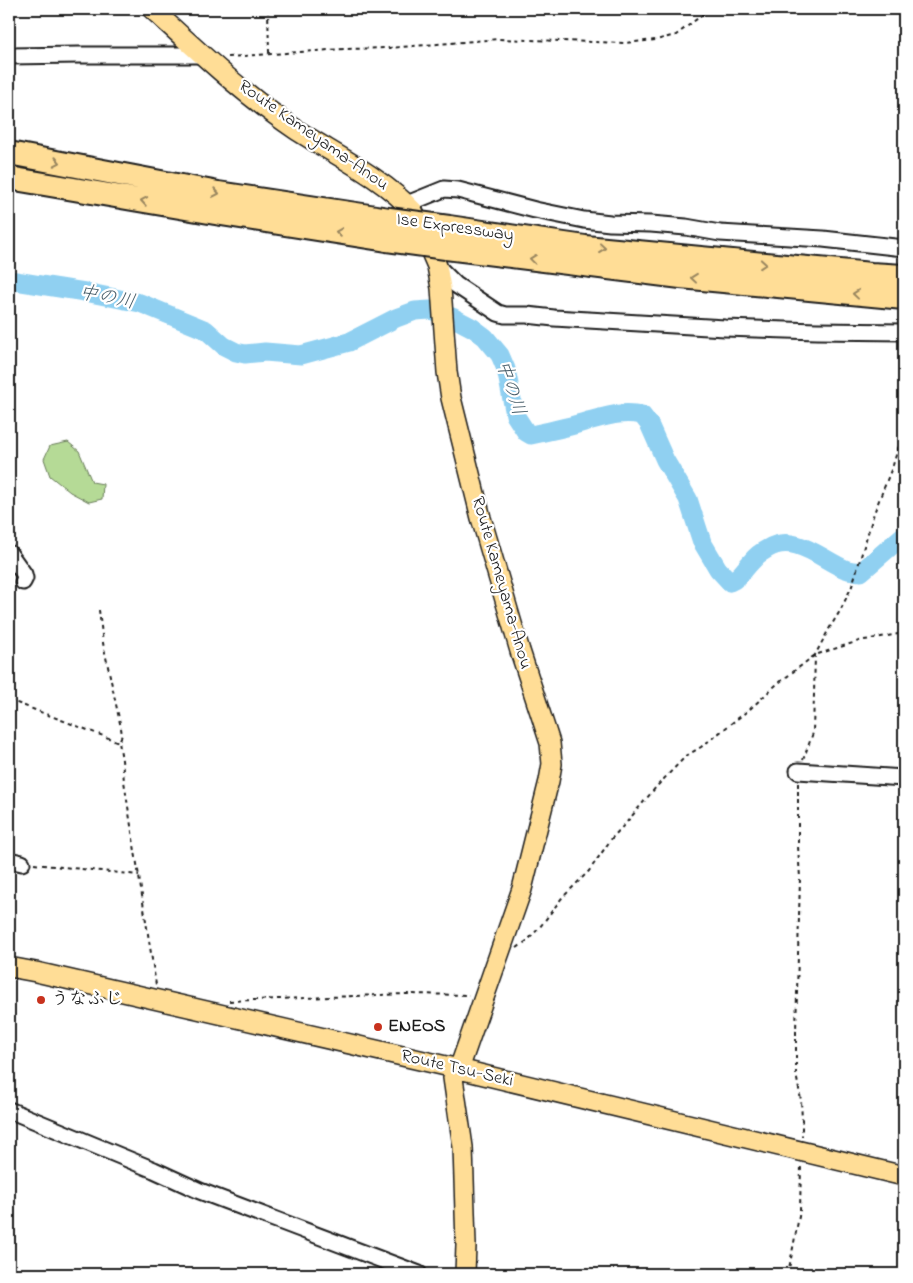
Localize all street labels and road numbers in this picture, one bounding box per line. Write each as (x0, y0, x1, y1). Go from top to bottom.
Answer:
street label: Route Kameyama-Anou (232, 74, 394, 198)
street label: Ise Expressway (395, 207, 515, 249)
street label: Route Kameyama-Anou (464, 494, 538, 672)
street label: Route Tsu-Seki (398, 1043, 516, 1095)

